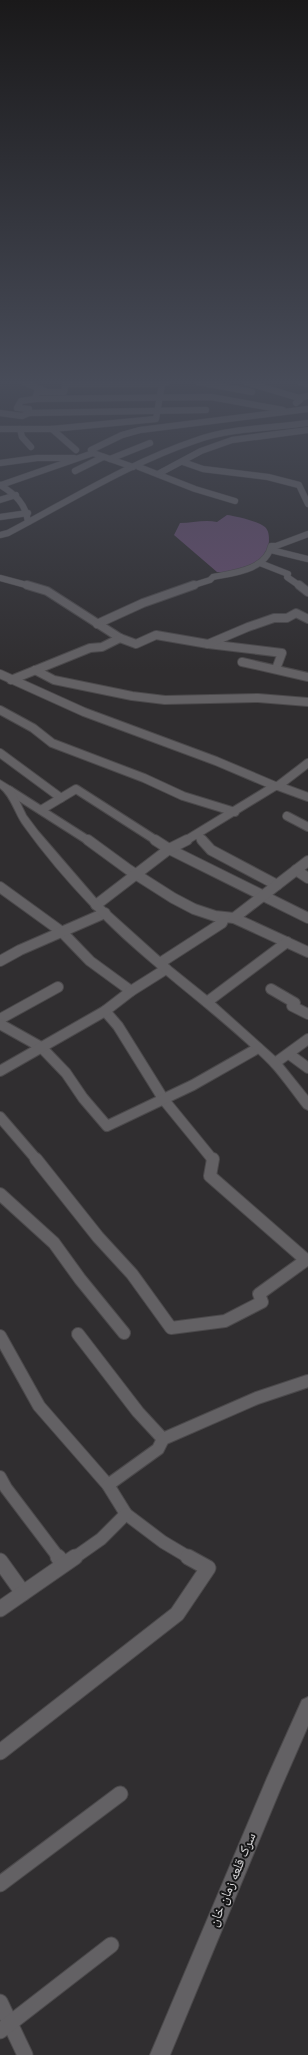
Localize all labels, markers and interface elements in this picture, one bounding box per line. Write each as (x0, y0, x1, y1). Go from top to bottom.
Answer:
street label: سرک قلعه زمان خان (206, 1830, 260, 1930)

